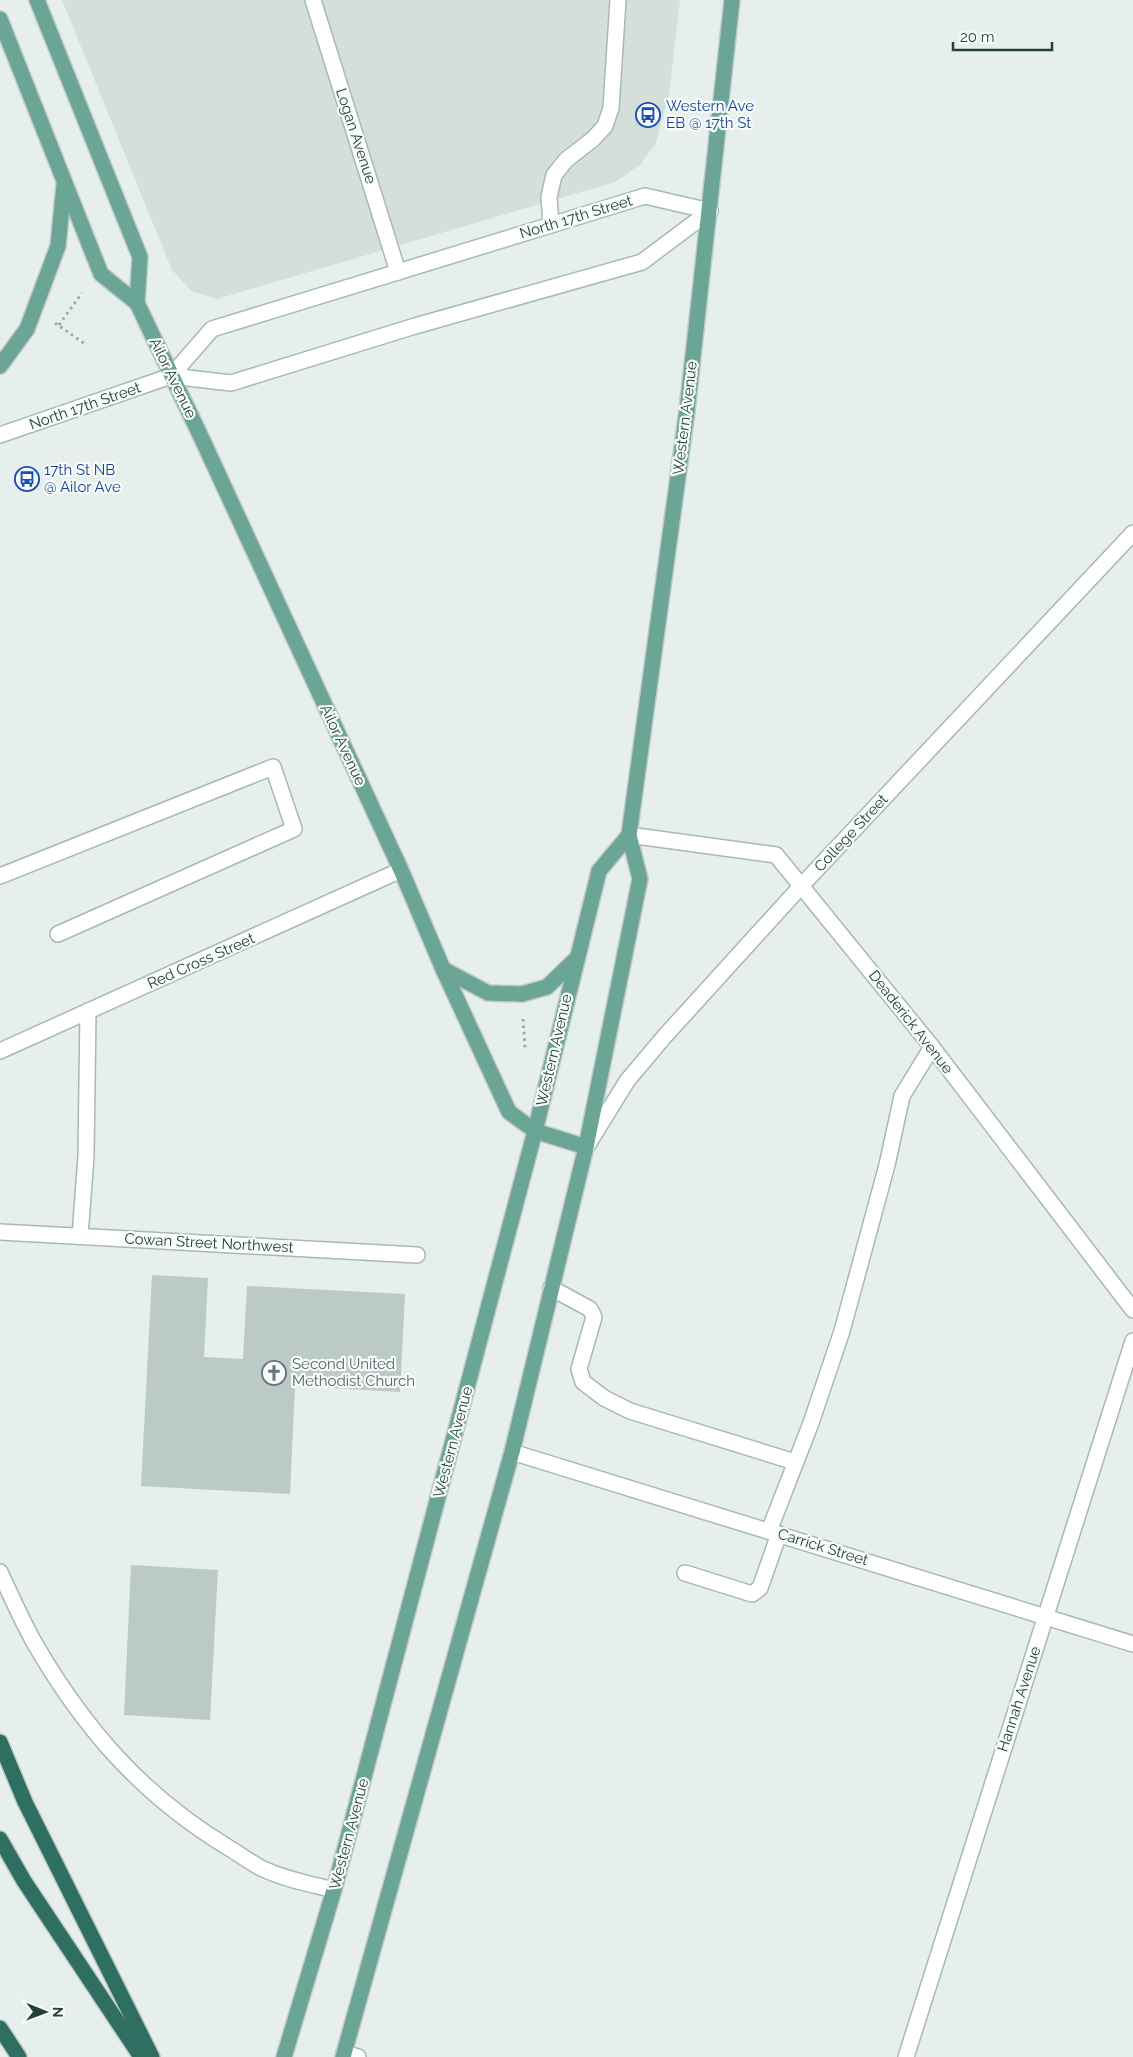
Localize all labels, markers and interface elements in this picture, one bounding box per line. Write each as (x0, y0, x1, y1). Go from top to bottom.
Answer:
scale bar (953, 20, 1052, 52)
text: 20 m (960, 28, 995, 46)
street label: Logan Avenue (332, 86, 380, 186)
place label: Western Ave EB @ 17th St (666, 97, 754, 132)
bus stop icon: Western Ave EB @ 17th St (635, 102, 661, 128)
street label: North 17th Street (518, 191, 634, 243)
street label: Ailor Avenue (146, 335, 200, 421)
street label: Western Avenue (669, 360, 701, 476)
street label: North 17th Street (27, 378, 143, 434)
place label: 17th St NB @ Ailor Ave (44, 461, 121, 496)
bus stop icon: 17th St NB @ Ailor Ave (14, 466, 40, 492)
street label: Ailor Avenue (316, 702, 370, 789)
street label: College Street (810, 790, 892, 876)
street label: Red Cross Street (145, 929, 257, 993)
street label: Deaderick Avenue (865, 967, 957, 1078)
street label: Western Avenue (532, 992, 576, 1108)
street label: Cowan Street Northwest (124, 1230, 294, 1256)
place label: Second United Methodist Church (292, 1355, 415, 1390)
church icon: Second United Methodist Church (261, 1360, 287, 1386)
street label: Western Avenue (429, 1384, 477, 1500)
street label: Carrick Street (775, 1525, 871, 1569)
street label: Hannah Avenue (994, 1644, 1045, 1754)
street label: Western Avenue (325, 1776, 373, 1892)
north arrow (20, 1987, 70, 2037)
text: N (50, 2007, 66, 2018)

